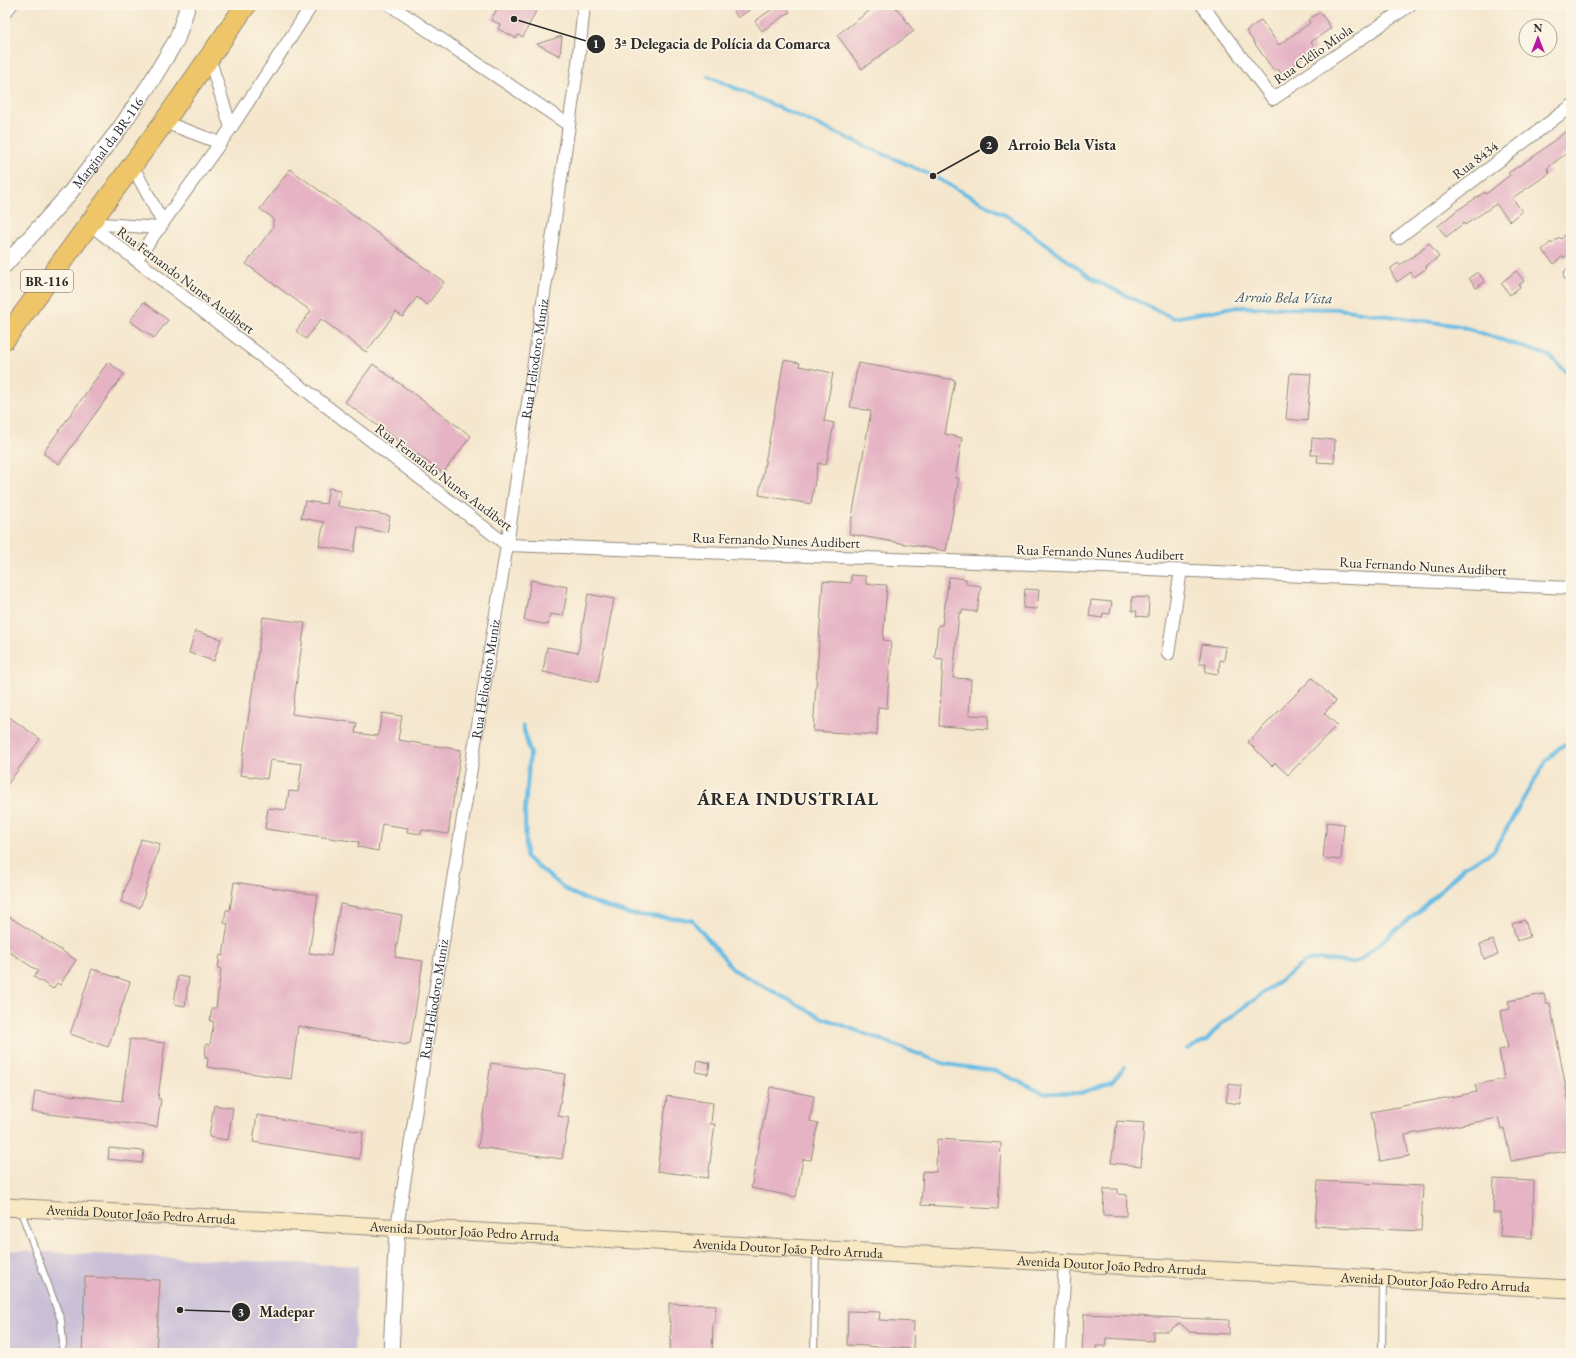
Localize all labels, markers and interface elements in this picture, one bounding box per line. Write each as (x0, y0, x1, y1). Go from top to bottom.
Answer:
north arrow (1518, 18, 1558, 58)
street label: Rua Clélio Miola (1270, 20, 1356, 88)
text: N (1534, 21, 1543, 35)
callout: 3ª Delegacia de Polícia da Comarca (586, 31, 839, 58)
text: 3ª Delegacia de Polícia da Comarca (614, 34, 831, 53)
text: 1 (593, 36, 599, 52)
street label: Marginal da BR-116 (68, 93, 147, 192)
callout: Arroio Bela Vista (979, 131, 1124, 158)
text: Arroio Bela Vista (1007, 135, 1117, 154)
text: 2 (986, 137, 993, 153)
street label: Rua 8434 (1449, 137, 1502, 183)
street label: Rua Fernando Nunes Audibert (114, 222, 259, 338)
road number: BR-116 (21, 270, 73, 292)
water label: Arroio Bela Vista (1234, 287, 1333, 307)
street label: Rua Heliodoro Muniz (517, 297, 552, 420)
street label: Rua Fernando Nunes Audibert (372, 419, 517, 535)
street label: Rua Fernando Nunes Audibert (692, 528, 861, 552)
street label: Rua Fernando Nunes Audibert (1016, 540, 1185, 564)
street label: Rua Fernando Nunes Audibert (1339, 553, 1508, 579)
street label: Rua Heliodoro Muniz (467, 617, 504, 740)
district label: ÁREA INDUSTRIAL (696, 787, 879, 810)
street label: Rua Heliodoro Muniz (415, 937, 452, 1060)
street label: Avenida Doutor João Pedro Arruda (45, 1200, 236, 1228)
street label: Avenida Doutor João Pedro Arruda (368, 1217, 560, 1245)
street label: Avenida Doutor João Pedro Arruda (692, 1234, 884, 1262)
street label: Avenida Doutor João Pedro Arruda (1015, 1251, 1207, 1279)
street label: Avenida Doutor João Pedro Arruda (1339, 1268, 1531, 1296)
callout: Madepar (231, 1298, 323, 1325)
text: Madepar (259, 1302, 315, 1321)
text: 3 (238, 1304, 244, 1320)

